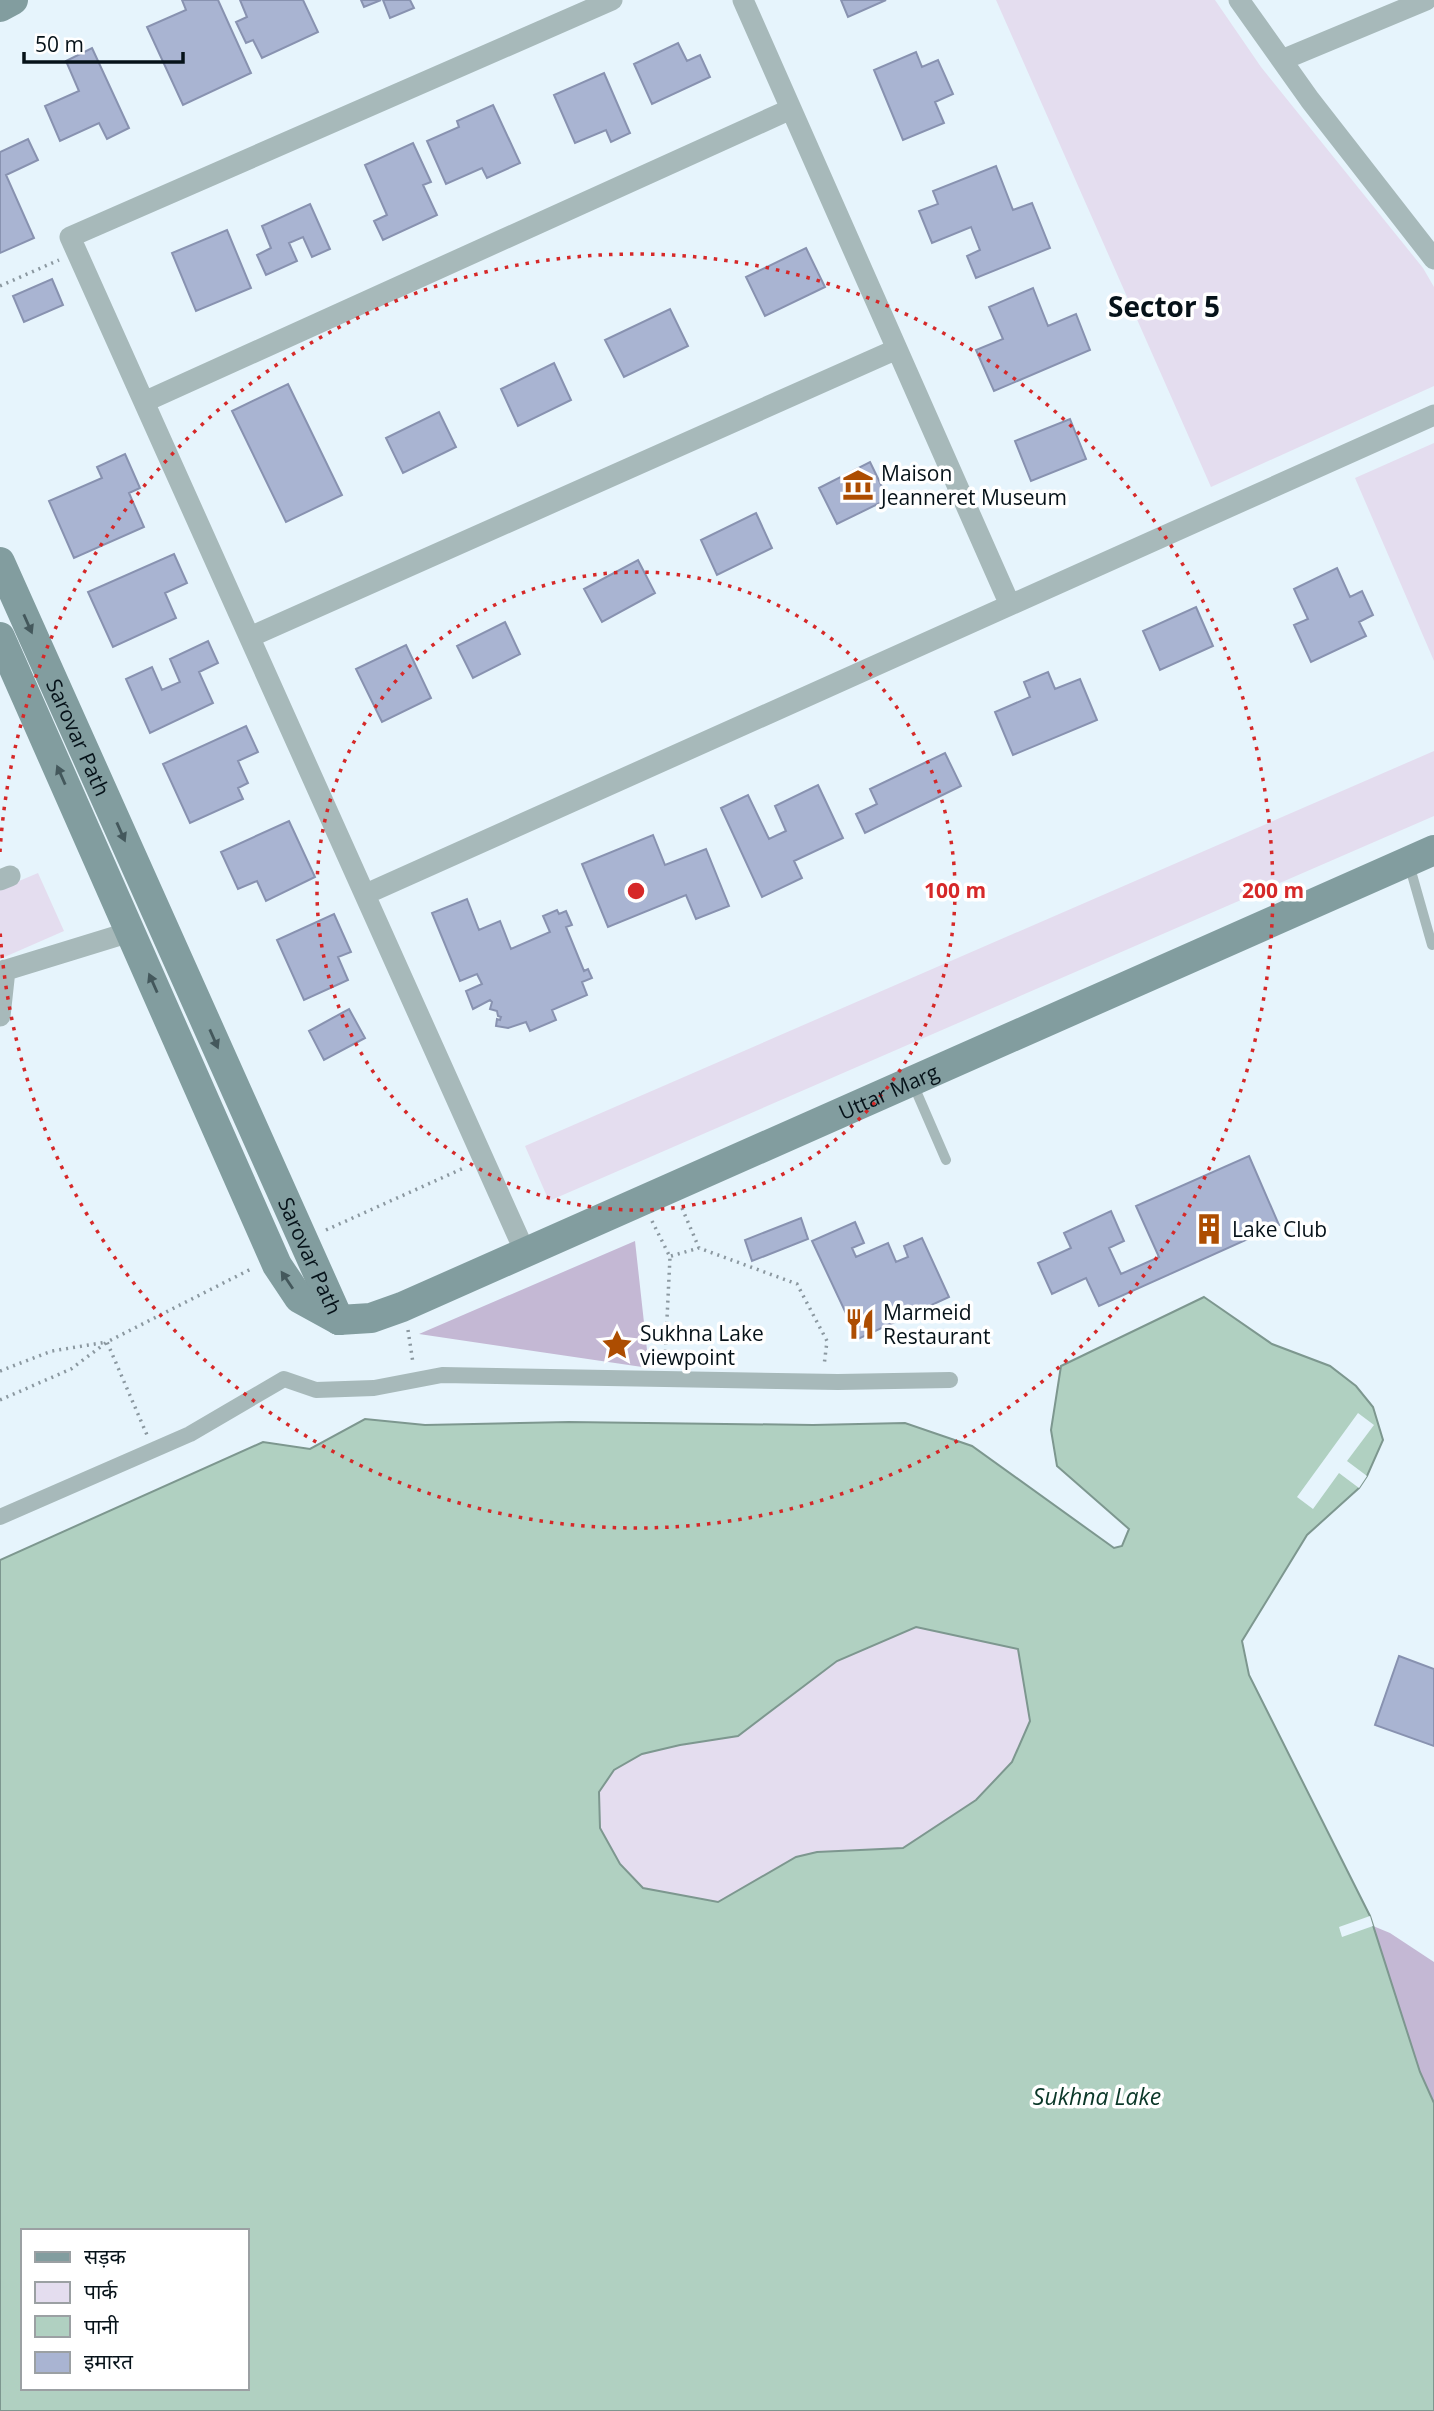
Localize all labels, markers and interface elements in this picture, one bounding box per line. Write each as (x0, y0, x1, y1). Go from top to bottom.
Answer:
scale bar (24, 21, 184, 65)
text: 50 m (35, 30, 84, 58)
district label: Sector 5 (1108, 287, 1220, 325)
place label: Maison Jeanneret Museum (879, 459, 1067, 511)
museum icon: Maison Jeanneret Museum (841, 468, 875, 502)
one-way arrow (22, 614, 34, 634)
street label: Sarovar Path (40, 674, 117, 800)
one-way arrow (55, 765, 67, 785)
one-way arrow (115, 822, 127, 842)
text: 100 m (924, 876, 986, 904)
text: 200 m (1242, 876, 1304, 904)
centre of rings (624, 879, 648, 903)
one-way arrow (147, 973, 159, 993)
one-way arrow (208, 1029, 220, 1049)
street label: Uttar Marg (834, 1057, 943, 1126)
street label: Sarovar Path (272, 1193, 349, 1319)
building icon: Lake Club (1192, 1212, 1226, 1246)
place label: Lake Club (1232, 1215, 1327, 1243)
one-way arrow (281, 1270, 294, 1289)
place label: Marmeid Restaurant (883, 1298, 990, 1350)
restaurant icon: Marmeid Restaurant (843, 1307, 877, 1341)
place label: Sukhna Lake viewpoint (640, 1319, 764, 1371)
place icon: Sukhna Lake viewpoint (600, 1328, 634, 1362)
water label: Sukhna Lake (1033, 2080, 1161, 2112)
legend (21, 2229, 248, 2390)
text: सड़क (84, 2242, 126, 2270)
text: पार्क (84, 2277, 118, 2305)
text: पानी (84, 2312, 119, 2340)
text: इमारत (84, 2347, 134, 2375)

